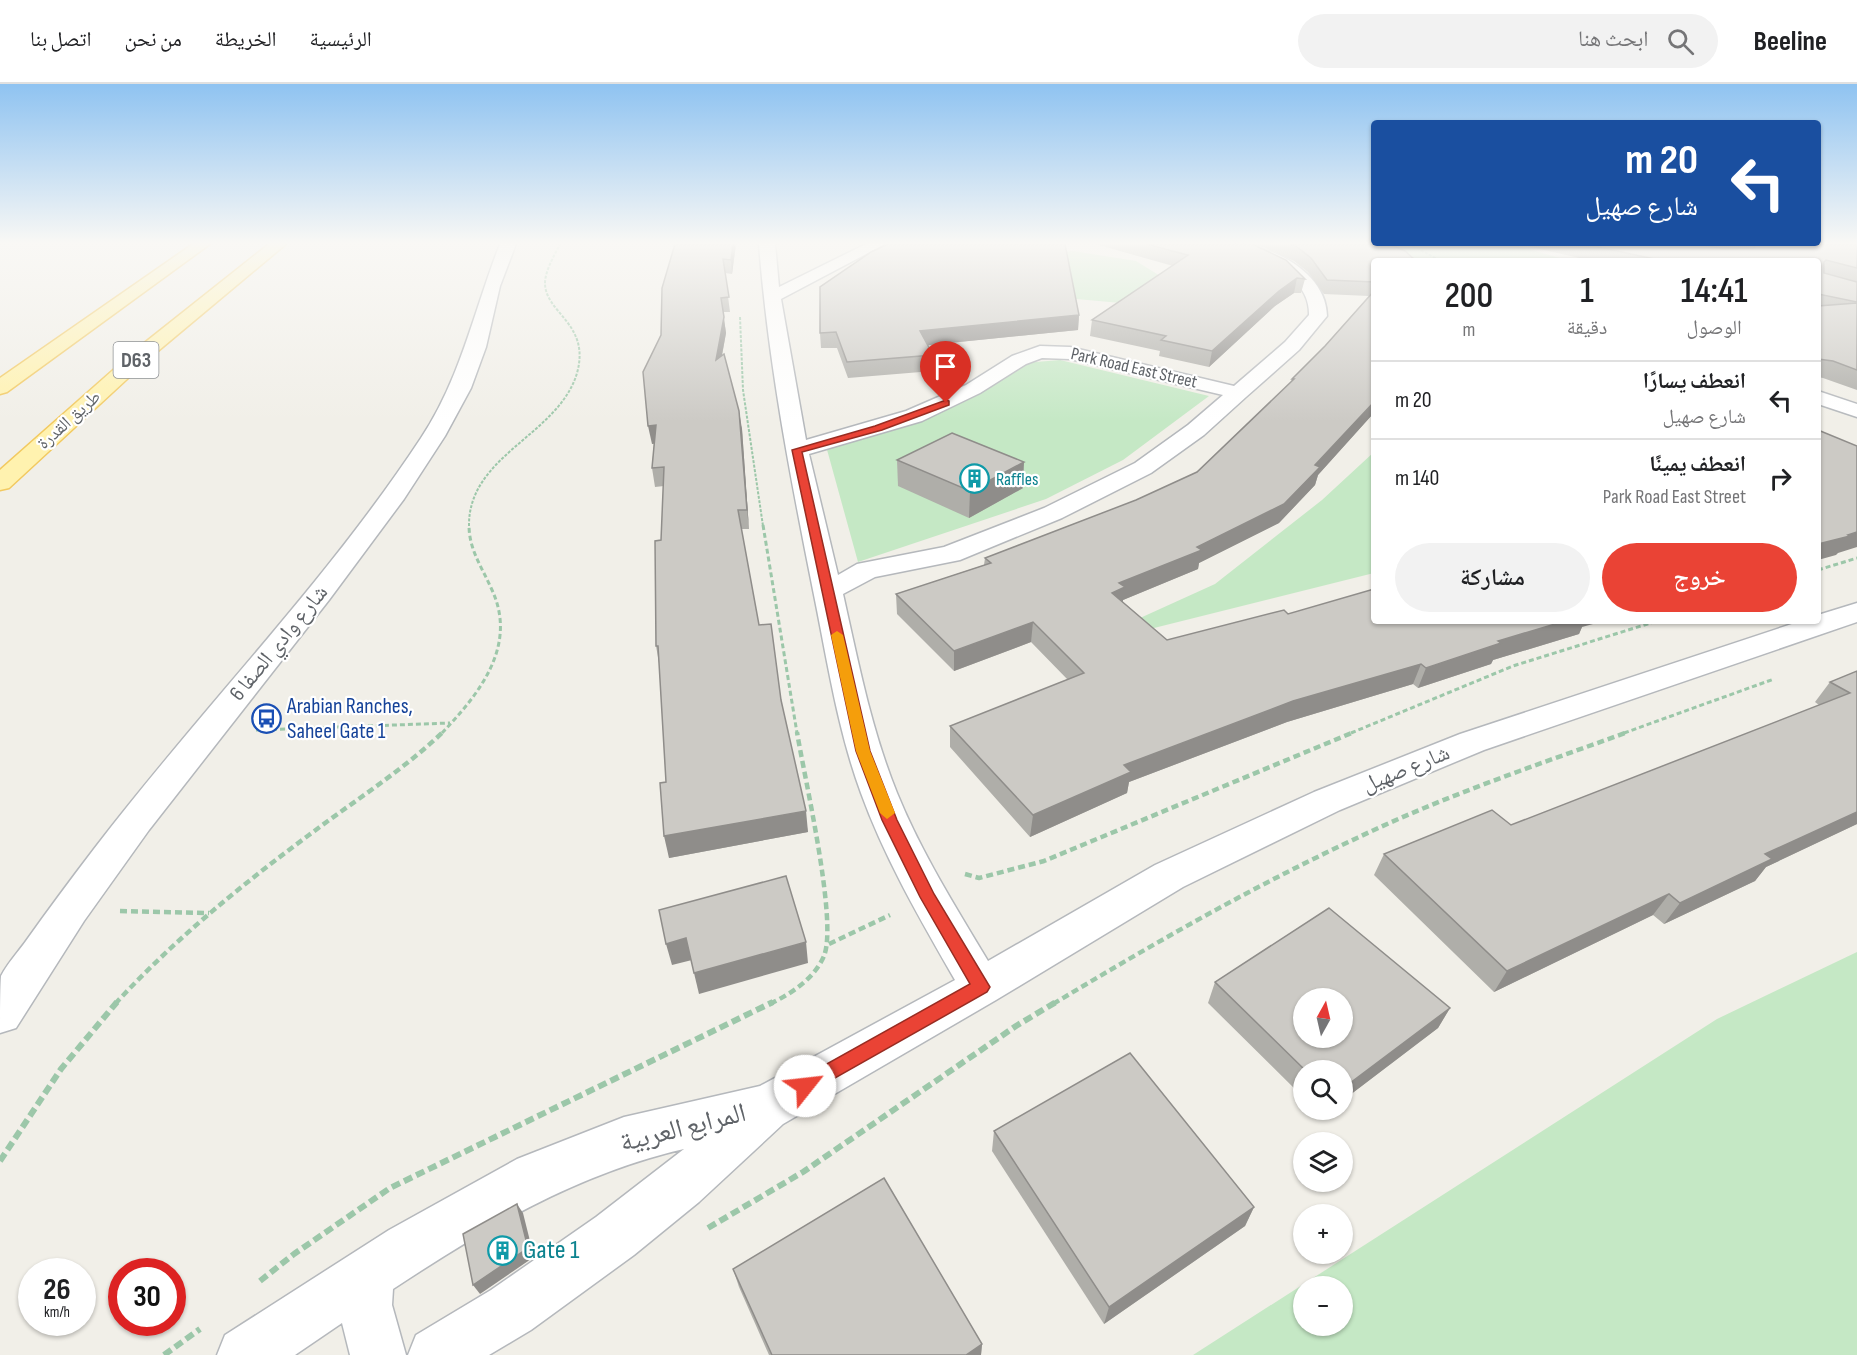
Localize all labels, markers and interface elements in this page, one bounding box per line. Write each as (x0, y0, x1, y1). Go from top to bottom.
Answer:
search box (1298, 14, 1718, 68)
icon: search (1664, 25, 1697, 58)
text: Beeline (1754, 25, 1827, 58)
text: ابحث هنا (1578, 26, 1649, 53)
text: اتصل بنا (30, 27, 92, 52)
text: من نحن (125, 27, 182, 52)
text: الخريطة (215, 27, 277, 52)
text: الرئيسية (310, 27, 372, 52)
text: 20 m (1625, 135, 1698, 186)
icon: left (1719, 144, 1797, 222)
text: شارع صهيل (1585, 191, 1698, 223)
text: 1 (1580, 270, 1594, 313)
text: 14:41 (1681, 270, 1748, 313)
text: 200 (1444, 275, 1493, 318)
text: دقيقة (1567, 316, 1607, 340)
text: الوصول (1686, 316, 1742, 340)
text: m (1462, 318, 1475, 342)
pin (920, 341, 971, 403)
road number: D63 (114, 342, 158, 378)
street label: Park Road East Street (1069, 343, 1200, 393)
icon: arrive (929, 350, 962, 383)
text: انعطف يسارًا (1643, 368, 1746, 395)
icon: left (1764, 384, 1797, 417)
street label: طريق القدرة (33, 386, 105, 454)
text: 20 m (1395, 387, 1432, 414)
text: شارع صهيل (1662, 405, 1746, 429)
text: انعطف يمينًا (1649, 451, 1746, 478)
icon: right (1764, 462, 1797, 495)
building icon: Raffles (959, 463, 991, 495)
text: 140 m (1395, 465, 1439, 492)
place label: Raffles (996, 469, 1038, 490)
text: Park Road East Street (1603, 485, 1746, 509)
button: مشاركة (1395, 543, 1590, 612)
button: خروج (1602, 543, 1797, 612)
street label: شارع وادي الصفا 6 (224, 580, 336, 708)
place label: Arabian Ranches, Saheel Gate 1 (286, 693, 413, 745)
bus stop icon: Arabian Ranches, Saheel Gate 1 (250, 703, 282, 735)
street label: شارع صهيل (1358, 739, 1454, 799)
north arrow (1293, 988, 1353, 1048)
map controls (1293, 988, 1353, 1336)
position arrow (773, 1054, 837, 1118)
button: search (1293, 1060, 1353, 1120)
street label: المرابع العربية (617, 1097, 749, 1159)
button: layers (1293, 1132, 1353, 1192)
button: + (1293, 1204, 1353, 1264)
building icon: Gate 1 (486, 1234, 518, 1266)
place label: Gate 1 (523, 1234, 580, 1266)
speed limit sign: 30 (108, 1258, 186, 1336)
text: 26 (43, 1272, 71, 1308)
button: − (1293, 1276, 1353, 1336)
text: km/h (44, 1303, 70, 1322)

